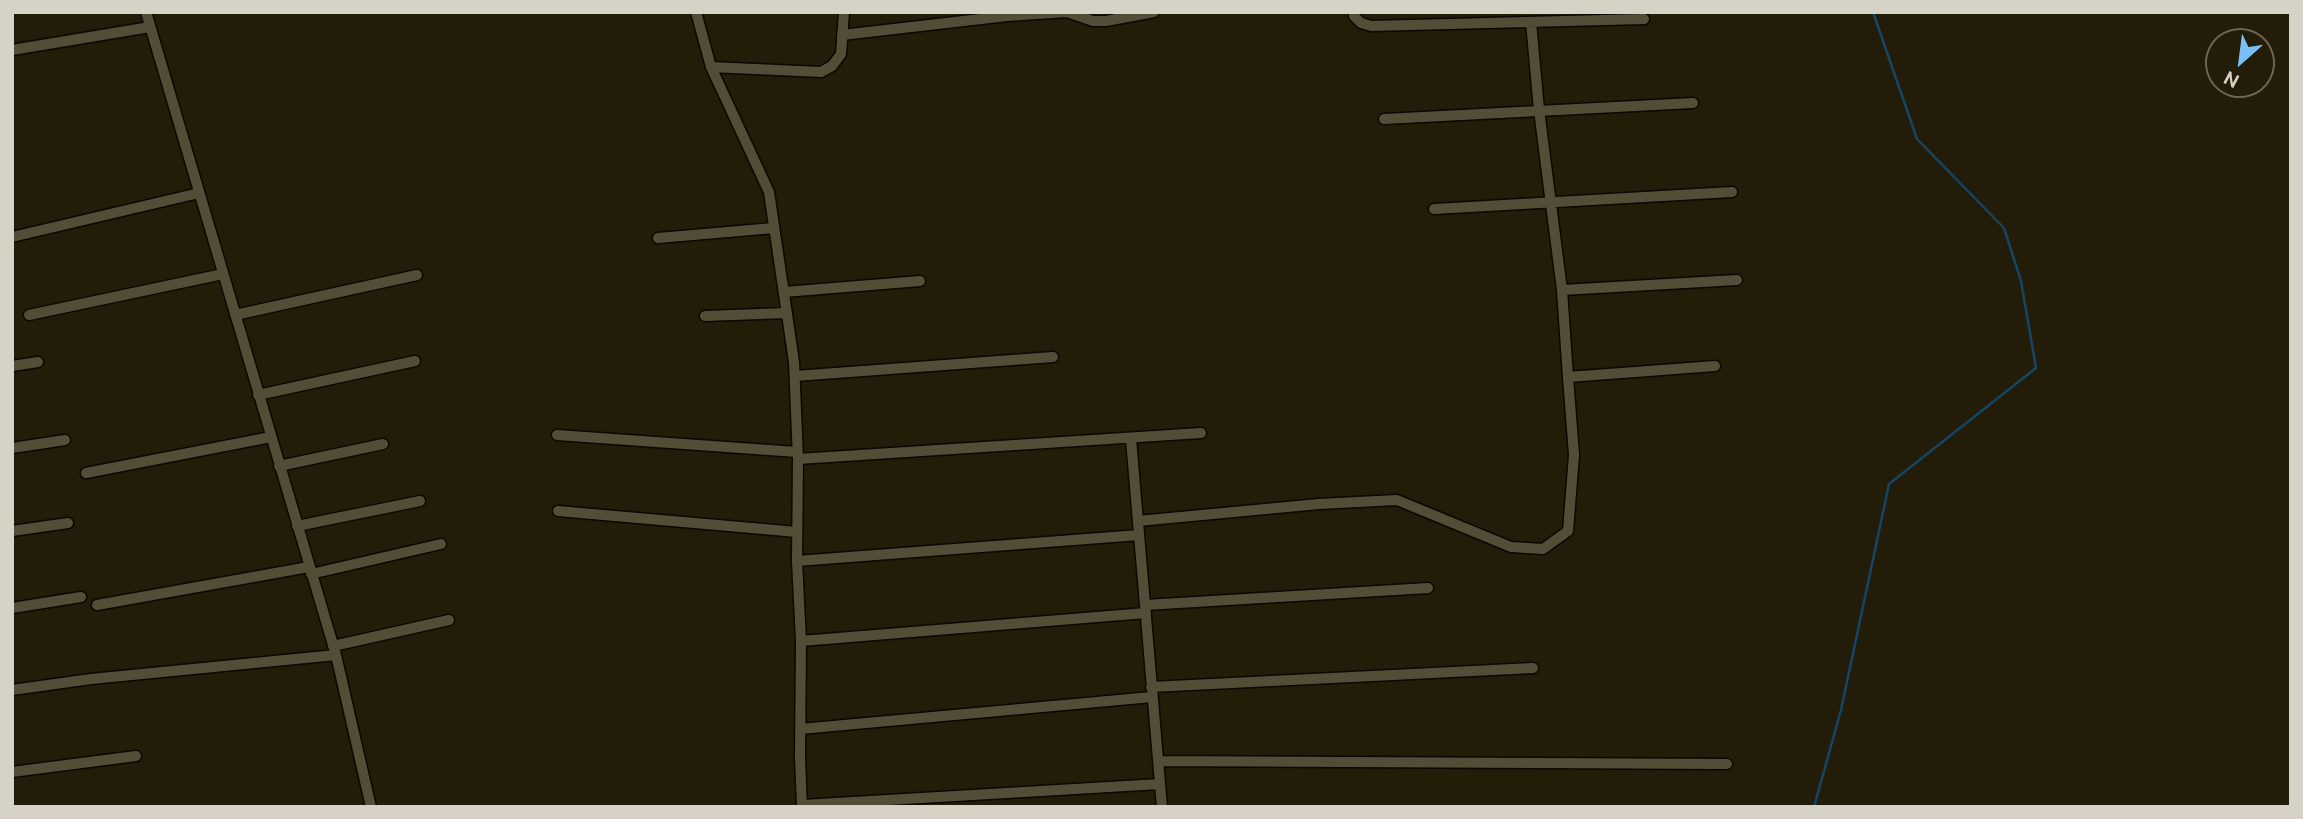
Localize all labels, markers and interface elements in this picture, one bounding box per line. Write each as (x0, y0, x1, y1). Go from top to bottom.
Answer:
north arrow (2205, 28, 2275, 98)
text: N (2220, 67, 2243, 93)

